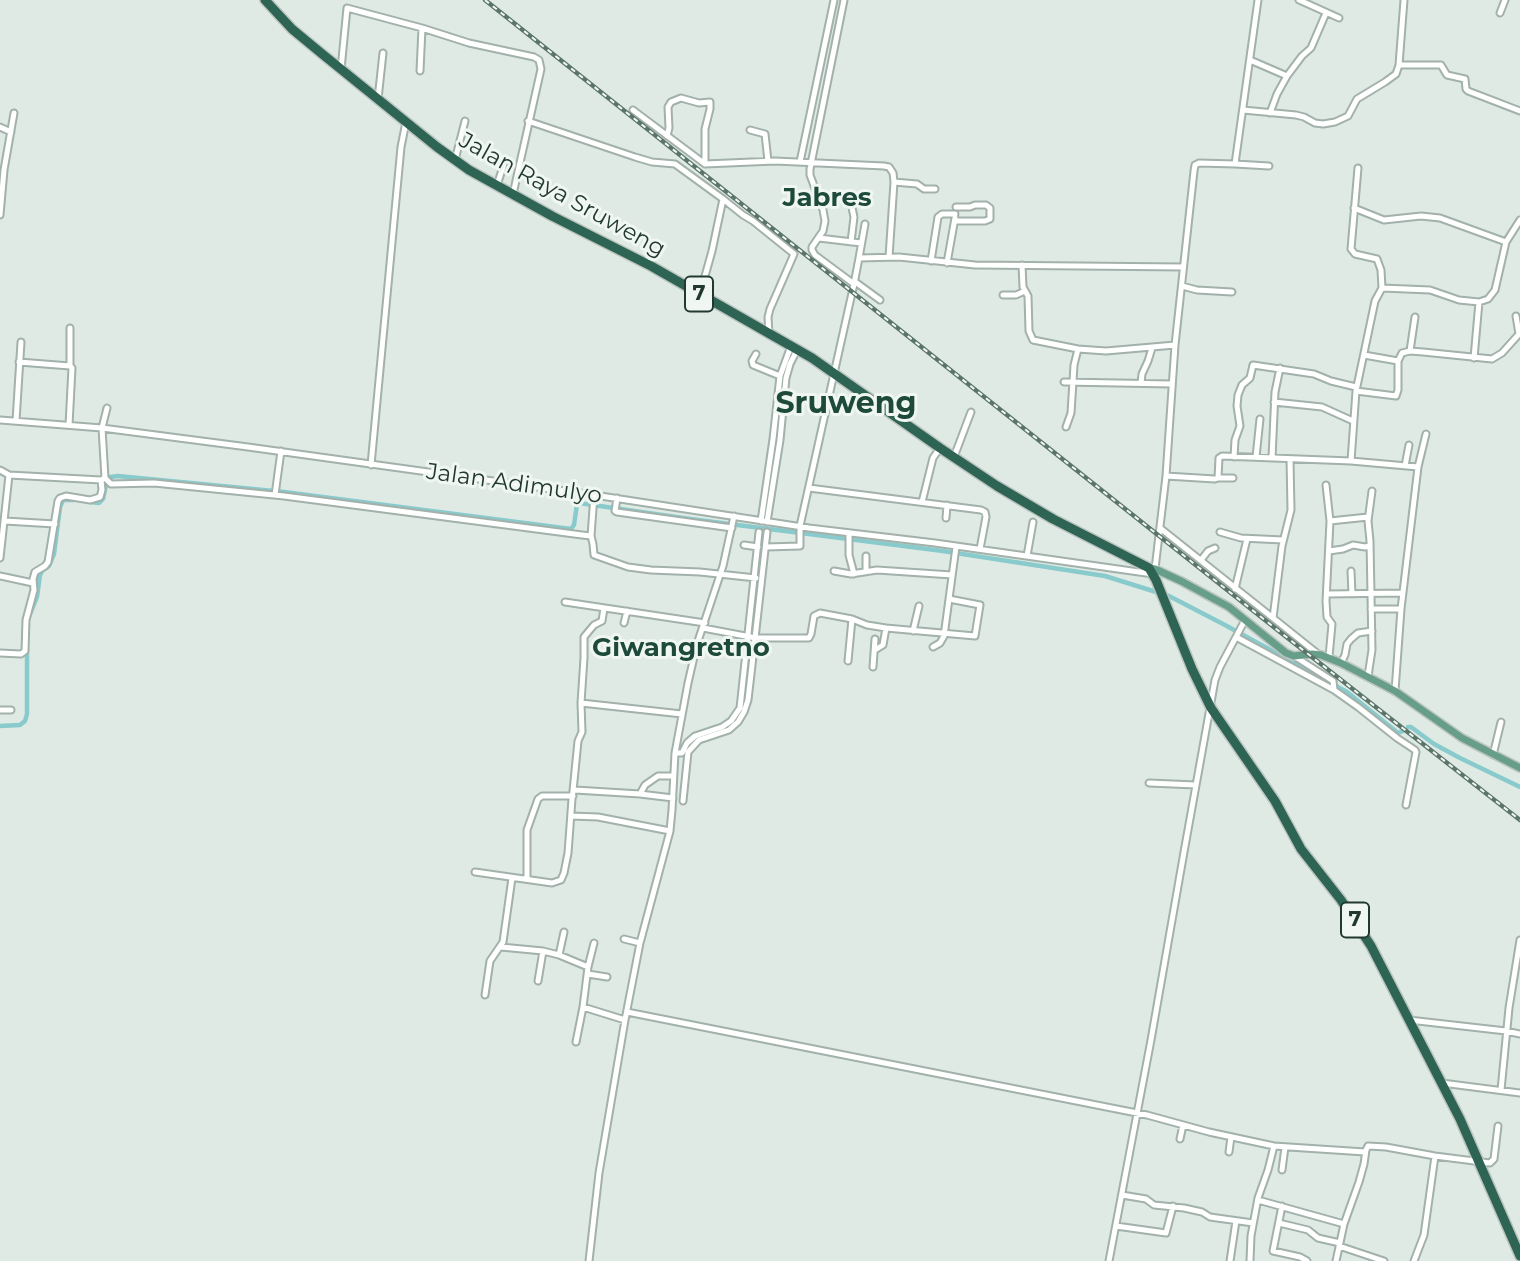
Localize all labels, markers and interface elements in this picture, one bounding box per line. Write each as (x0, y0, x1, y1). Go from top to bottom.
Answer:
street label: Jalan Raya Sruweng (454, 127, 670, 263)
district label: Jabres (782, 182, 872, 214)
road number: 7 (685, 276, 713, 312)
district label: Sruweng (775, 386, 917, 422)
street label: Jalan Adimulyo (424, 458, 604, 510)
district label: Giwangretno (592, 632, 770, 664)
road number: 7 (1341, 902, 1369, 937)

